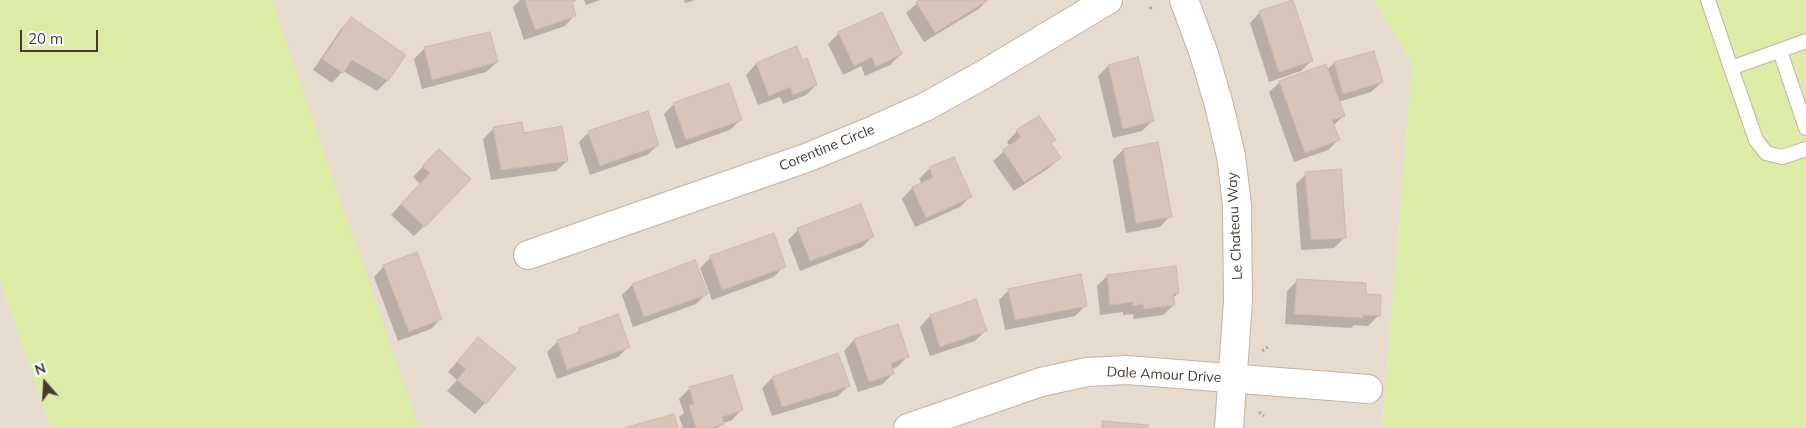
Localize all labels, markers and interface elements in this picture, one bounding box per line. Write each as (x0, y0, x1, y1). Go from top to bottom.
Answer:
scale bar (22, 20, 100, 52)
text: 20 m (28, 29, 63, 48)
street label: Corentine Circle (777, 121, 877, 175)
street label: Le Chateau Way (1224, 172, 1246, 280)
north arrow (20, 358, 70, 408)
text: N (32, 359, 48, 379)
street label: Dale Amour Drive (1106, 364, 1222, 386)

